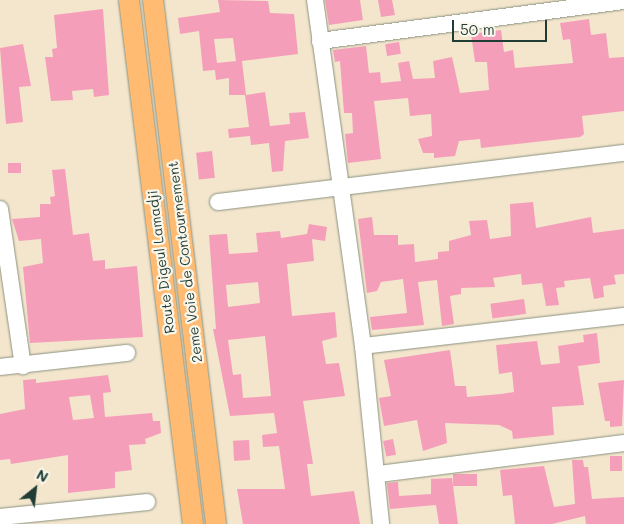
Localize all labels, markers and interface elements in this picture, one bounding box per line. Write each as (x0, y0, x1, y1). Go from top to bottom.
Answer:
scale bar (454, 10, 549, 42)
text: 50 m (460, 19, 495, 39)
street label: 2eme Voie de Contournement (164, 160, 206, 364)
street label: Route Digeul Lamadji (144, 189, 178, 335)
north arrow (10, 464, 60, 514)
text: N (33, 465, 52, 486)

